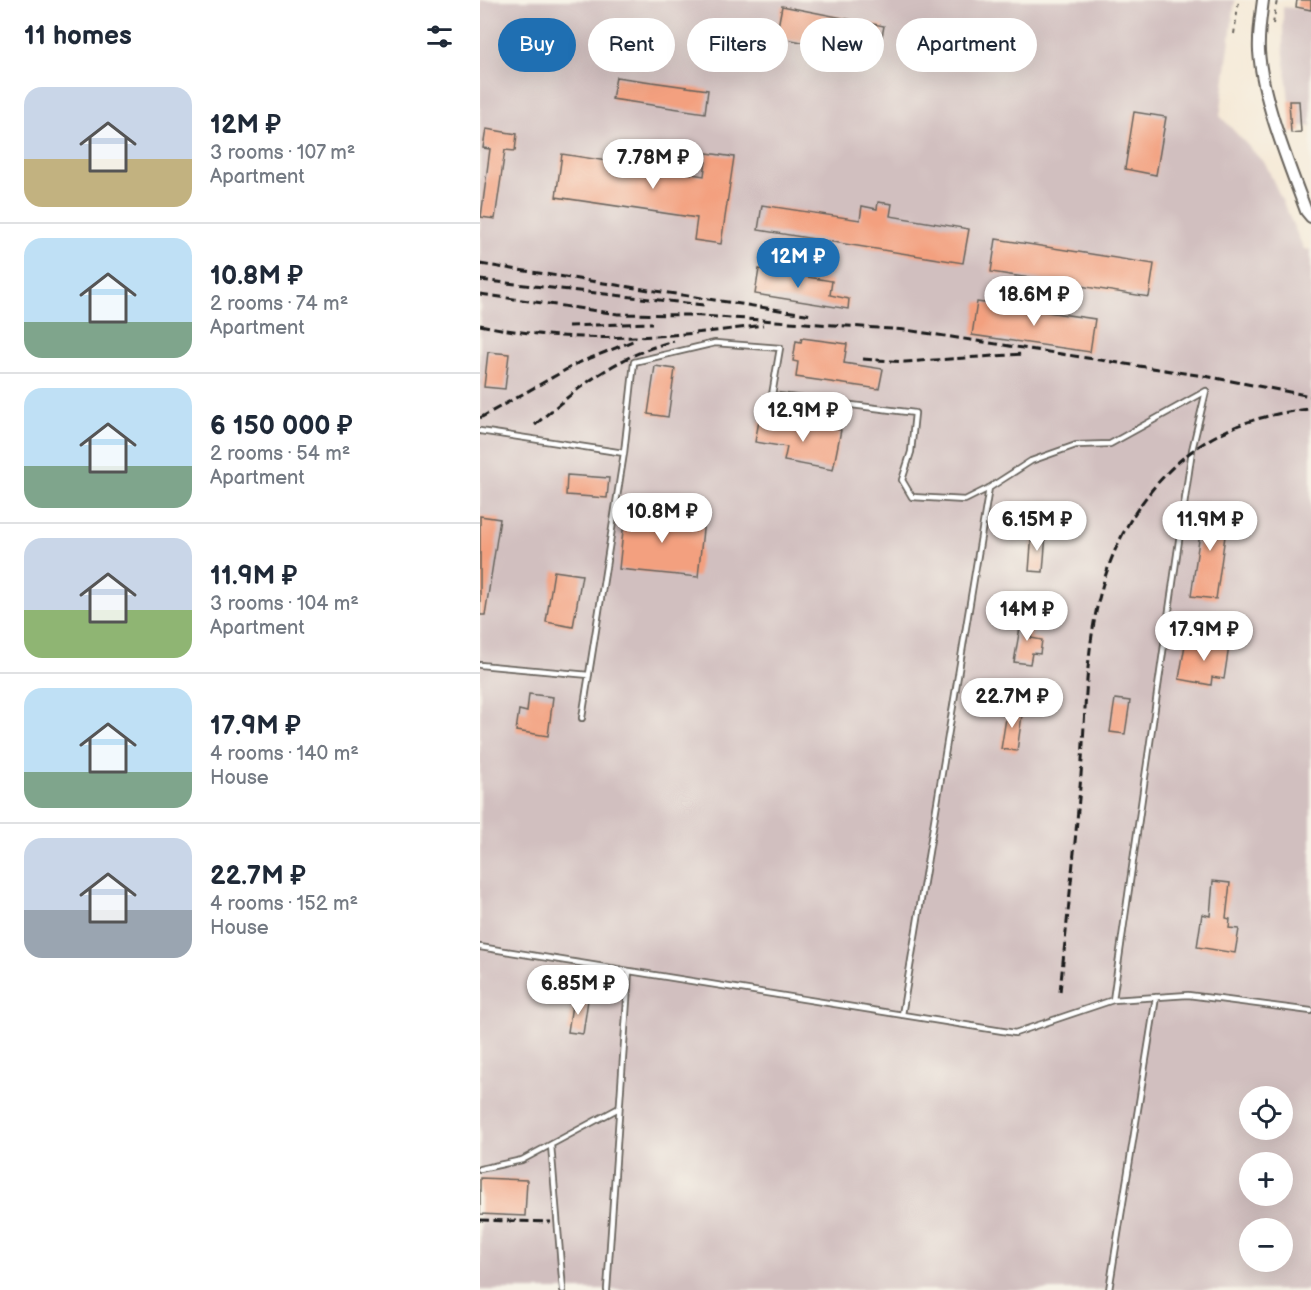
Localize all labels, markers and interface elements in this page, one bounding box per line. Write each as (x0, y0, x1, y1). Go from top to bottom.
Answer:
chip: Buy (498, 18, 576, 72)
chip: Rent (588, 18, 675, 72)
chip: Filters (687, 18, 788, 72)
chip: New (800, 18, 884, 72)
chip: Apartment (896, 18, 1037, 72)
icon: filters (423, 20, 456, 53)
text: 11 homes (24, 21, 132, 52)
text: 12M ₽ (210, 110, 281, 141)
icon: home (72, 111, 144, 183)
pin: 7.78M ₽ (598, 139, 708, 190)
text: 3 rooms · 107 m² (210, 141, 355, 165)
text: 7.78M ₽ (617, 146, 689, 170)
text: Apartment (210, 165, 305, 189)
pin: 12M ₽ (756, 238, 840, 289)
text: 12M ₽ (771, 245, 825, 269)
text: 10.8M ₽ (210, 261, 303, 292)
icon: home (72, 262, 144, 334)
pin: 18.6M ₽ (979, 276, 1089, 327)
text: 18.6M ₽ (998, 283, 1070, 307)
text: 2 rooms · 74 m² (210, 292, 348, 316)
text: Apartment (210, 316, 305, 340)
pin: 12.9M ₽ (748, 392, 858, 443)
text: 12.9M ₽ (768, 399, 838, 423)
text: 6 150 000 ₽ (210, 411, 353, 442)
icon: home (72, 412, 144, 484)
text: 2 rooms · 54 m² (210, 442, 350, 466)
text: Apartment (210, 466, 305, 490)
pin: 10.8M ₽ (607, 493, 717, 544)
text: 10.8M ₽ (626, 500, 698, 524)
pin: 6.15M ₽ (982, 501, 1092, 552)
pin: 11.9M ₽ (1155, 501, 1265, 552)
text: 6.15M ₽ (1002, 508, 1072, 532)
text: 11.9M ₽ (1176, 508, 1244, 532)
text: 11.9M ₽ (210, 561, 297, 592)
icon: home (72, 562, 144, 634)
pin: 14M ₽ (985, 591, 1069, 642)
text: 3 rooms · 104 m² (210, 592, 359, 616)
text: 14M ₽ (1000, 598, 1054, 622)
pin: 17.9M ₽ (1149, 611, 1259, 662)
text: Apartment (210, 616, 305, 640)
text: 17.9M ₽ (1169, 618, 1239, 642)
pin: 22.7M ₽ (957, 678, 1067, 729)
text: 22.7M ₽ (975, 685, 1049, 709)
text: 17.9M ₽ (210, 711, 301, 742)
icon: home (72, 712, 144, 784)
text: 4 rooms · 140 m² (210, 742, 359, 766)
text: House (210, 766, 269, 790)
text: 22.7M ₽ (210, 861, 306, 892)
icon: home (72, 862, 144, 934)
text: 4 rooms · 152 m² (210, 892, 358, 916)
text: House (210, 916, 269, 940)
pin: 6.85M ₽ (523, 965, 633, 1016)
text: 6.85M ₽ (541, 972, 615, 996)
map controls (1239, 1086, 1293, 1272)
button: locate (1239, 1086, 1293, 1140)
button: + (1239, 1152, 1293, 1206)
button: − (1239, 1218, 1293, 1272)

